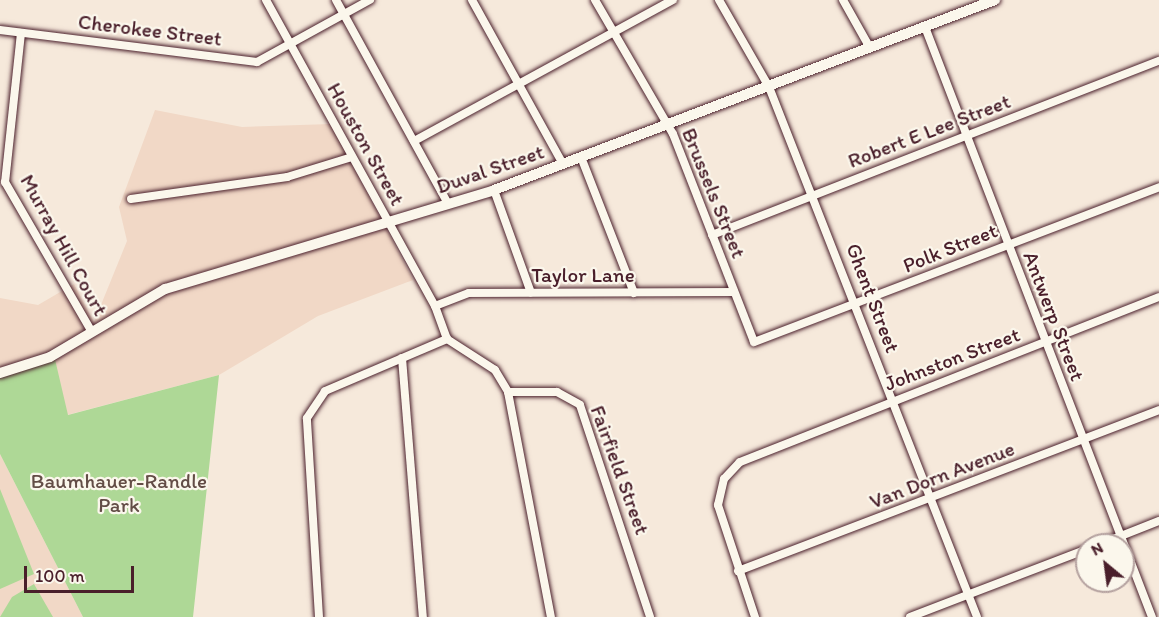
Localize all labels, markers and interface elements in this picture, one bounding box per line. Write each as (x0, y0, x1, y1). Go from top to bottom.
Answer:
street label: Cherokee Street (77, 9, 223, 51)
street label: Houston Street (322, 78, 410, 210)
street label: Robert E Lee Street (844, 88, 1014, 174)
street label: Brussels Street (677, 124, 751, 262)
street label: Duval Street (433, 139, 547, 199)
street label: Murray Hill Court (15, 170, 113, 320)
street label: Polk Street (899, 218, 1001, 278)
street label: Ghent Street (841, 240, 905, 356)
street label: Antwerp Street (1018, 248, 1090, 384)
street label: Taylor Lane (531, 262, 635, 288)
street label: Johnston Street (881, 322, 1023, 396)
street label: Fairfield Street (585, 402, 655, 538)
street label: Van Dorn Avenue (866, 436, 1018, 514)
park label: Baumhauer-Randle Park (31, 468, 207, 518)
north arrow (1075, 533, 1135, 593)
text: N (1088, 538, 1106, 559)
scale bar (27, 554, 136, 592)
text: 100 m (35, 565, 85, 587)

